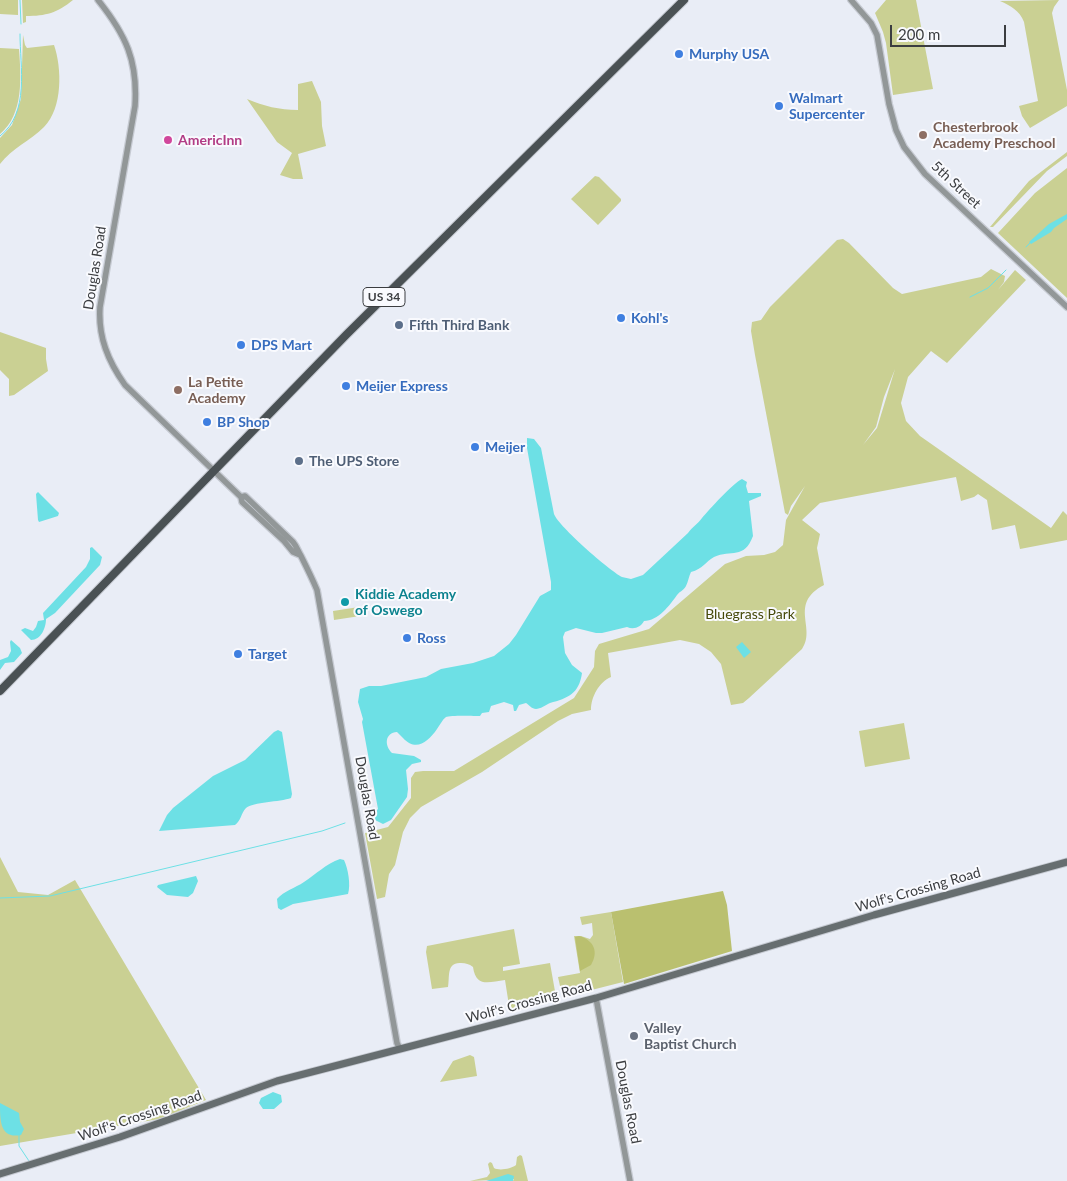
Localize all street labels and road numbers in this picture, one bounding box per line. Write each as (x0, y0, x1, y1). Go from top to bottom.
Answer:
street label: 5th Street (928, 158, 984, 212)
street label: Douglas Road (80, 225, 110, 311)
road number: US 34 (363, 288, 405, 306)
street label: Douglas Road (351, 755, 383, 841)
street label: Wolf's Crossing Road (853, 864, 983, 916)
street label: Wolf's Crossing Road (464, 977, 594, 1027)
street label: Douglas Road (612, 1059, 644, 1145)
street label: Wolf's Crossing Road (76, 1087, 204, 1145)

